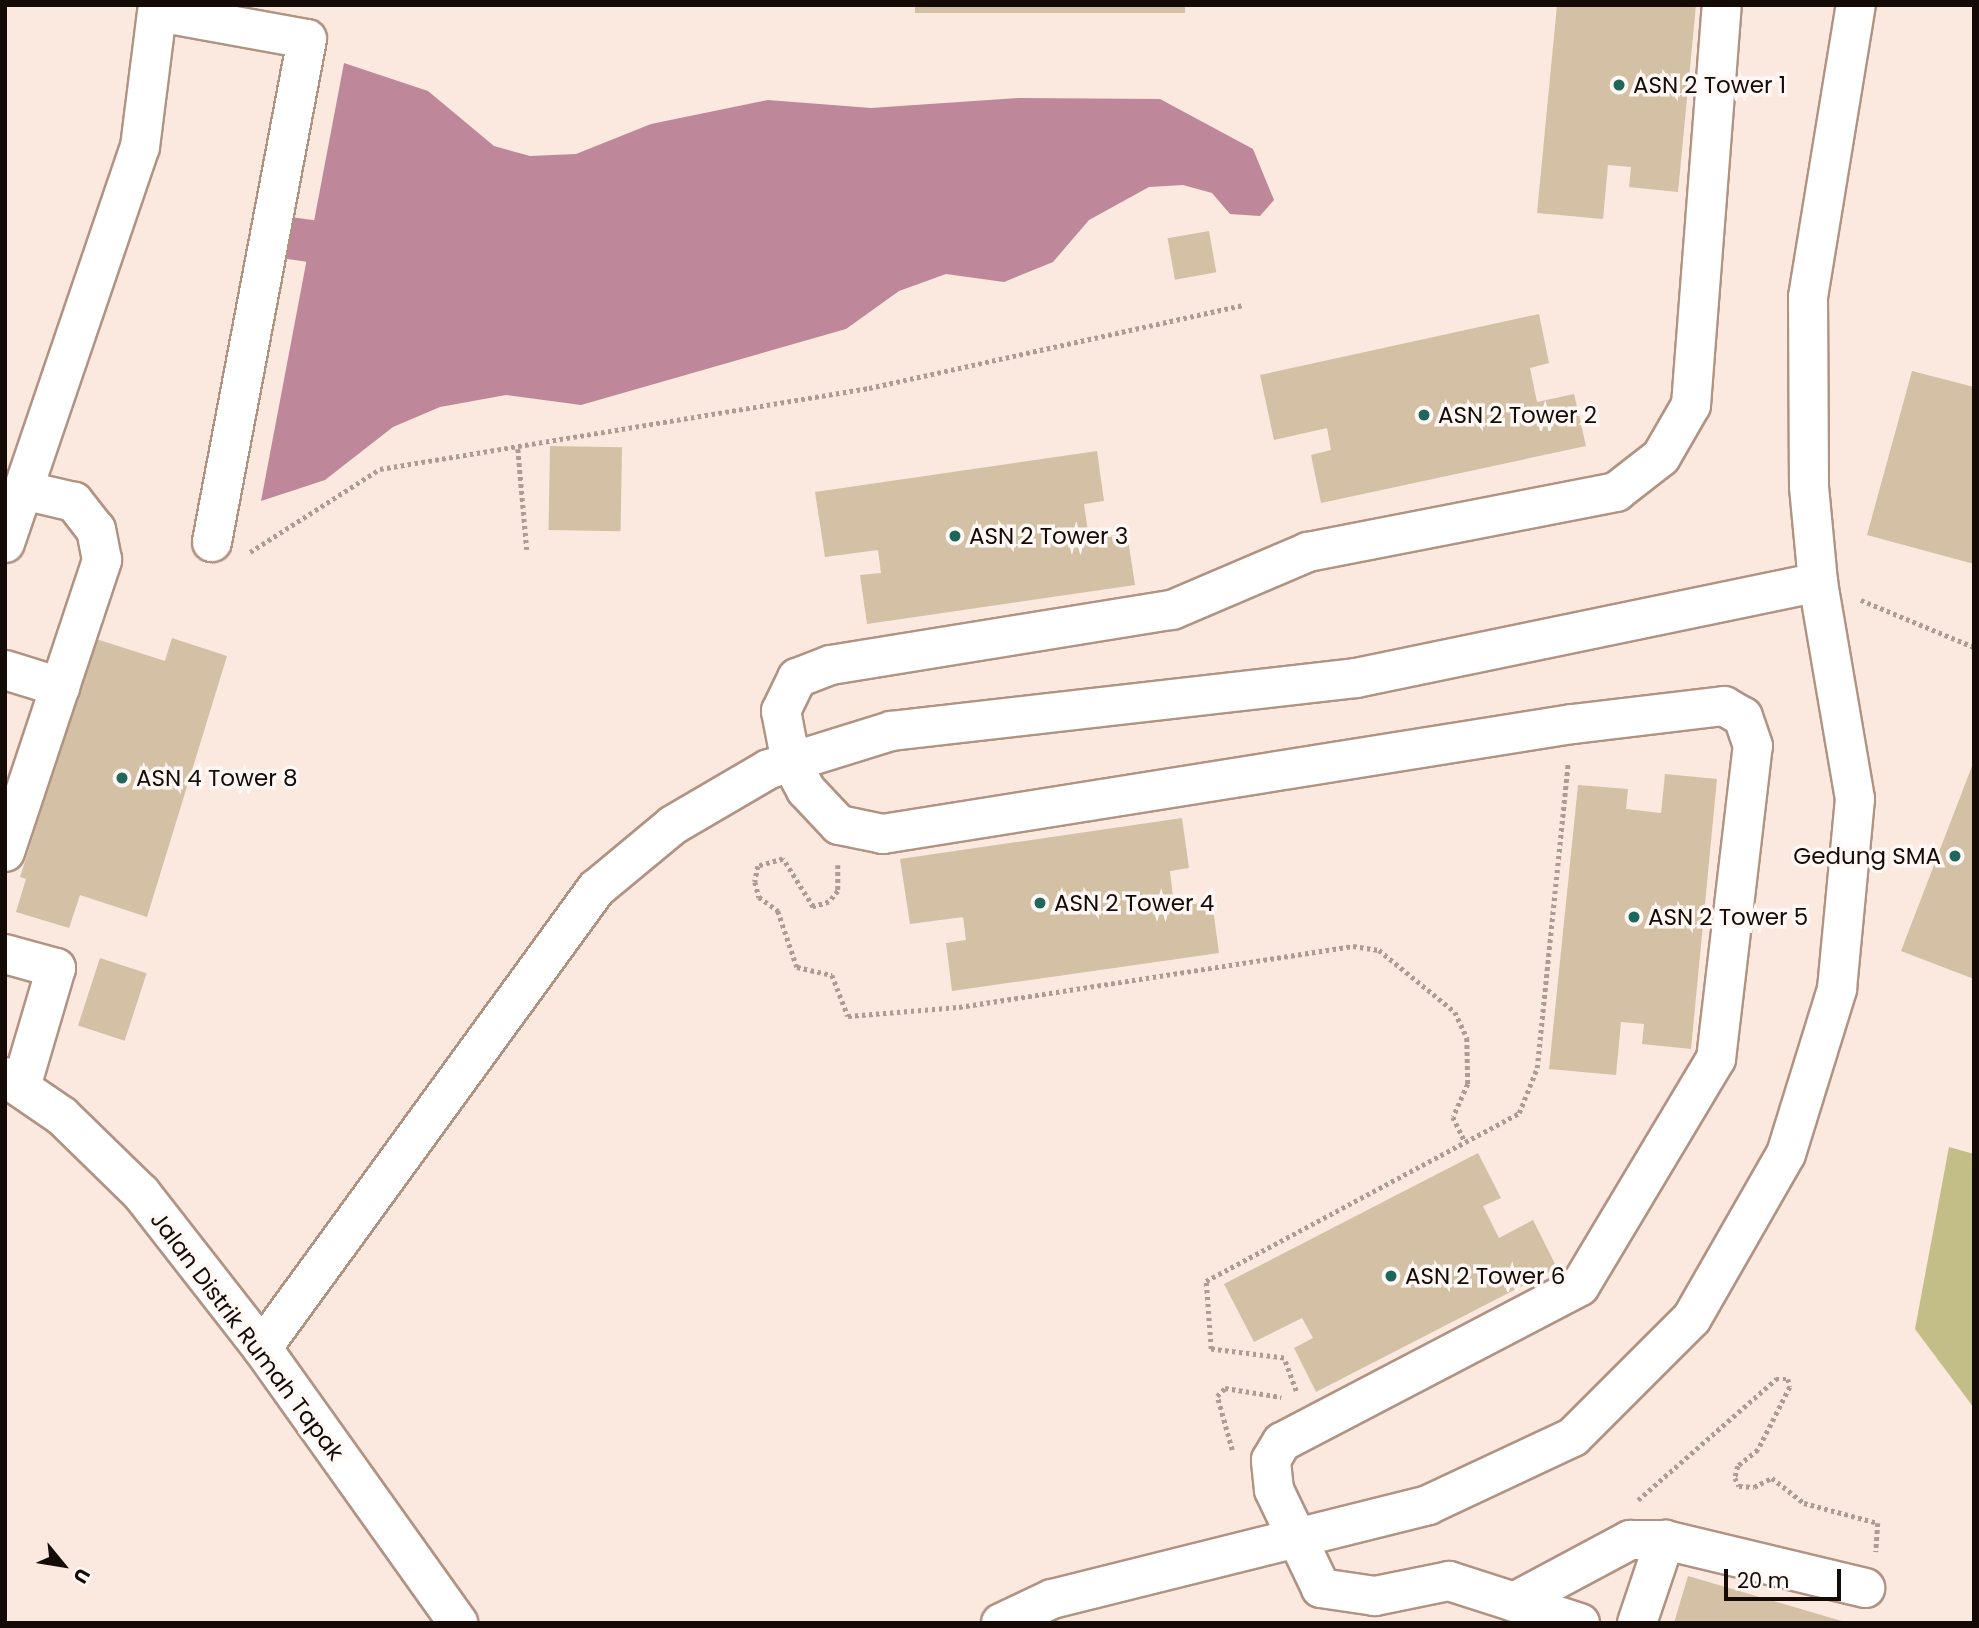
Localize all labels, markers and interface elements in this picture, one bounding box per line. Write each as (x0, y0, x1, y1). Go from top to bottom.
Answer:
place label: ASN 2 Tower 1 (1633, 71, 1786, 99)
marker: ASN 2 Tower 1 (1611, 77, 1627, 93)
place label: ASN 2 Tower 2 (1438, 401, 1597, 429)
marker: ASN 2 Tower 2 (1416, 407, 1432, 423)
place label: ASN 2 Tower 3 (969, 522, 1128, 550)
marker: ASN 2 Tower 3 (947, 528, 963, 544)
place label: ASN 4 Tower 8 (136, 764, 297, 792)
marker: ASN 4 Tower 8 (114, 770, 130, 786)
place label: Gedung SMA (1793, 842, 1941, 870)
marker: Gedung SMA (1947, 848, 1963, 864)
place label: ASN 2 Tower 4 (1054, 889, 1214, 917)
marker: ASN 2 Tower 4 (1032, 895, 1048, 911)
place label: ASN 2 Tower 5 (1648, 903, 1808, 931)
marker: ASN 2 Tower 5 (1626, 909, 1642, 925)
street label: Jalan Distrik Rumah Tapak (144, 1206, 350, 1466)
place label: ASN 2 Tower 6 (1405, 1262, 1565, 1290)
marker: ASN 2 Tower 6 (1383, 1268, 1399, 1284)
north arrow (28, 1530, 98, 1600)
scale bar (1727, 1554, 1844, 1598)
text: U (67, 1563, 97, 1588)
text: 20 m (1737, 1566, 1790, 1595)

